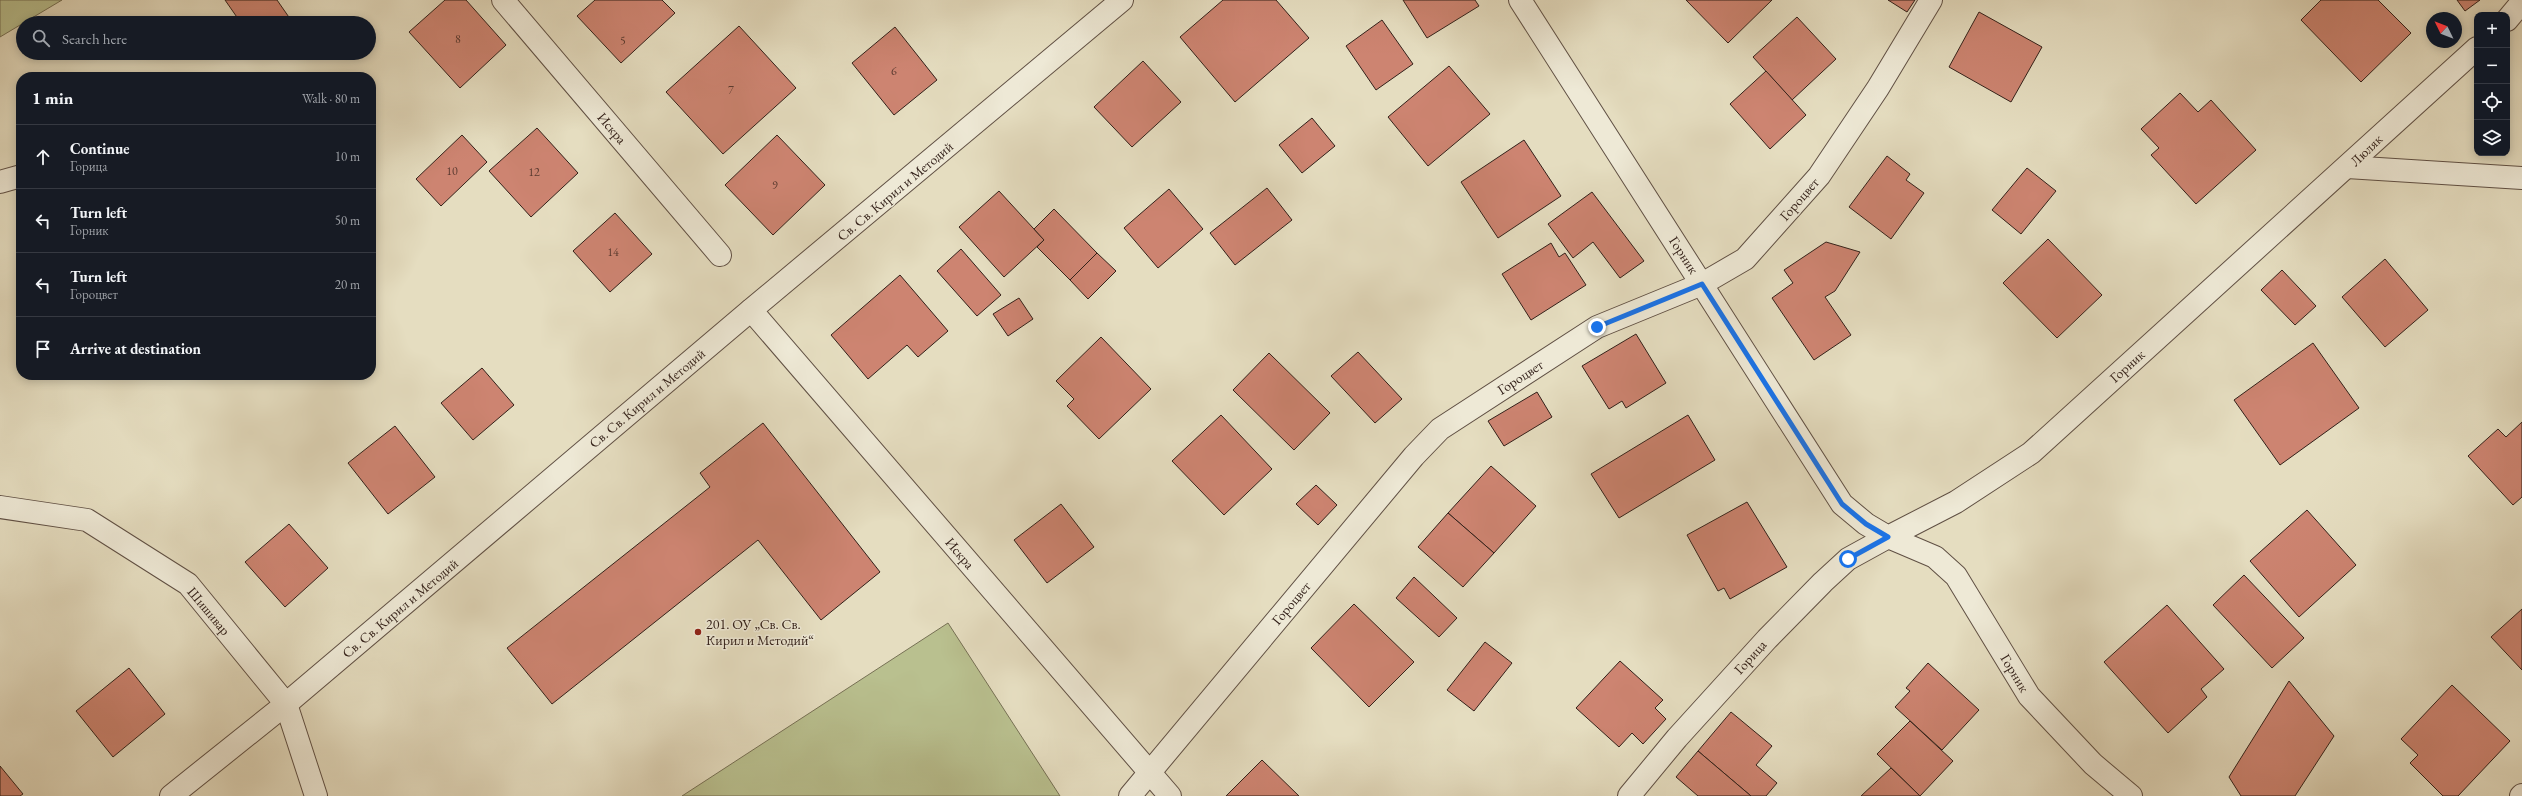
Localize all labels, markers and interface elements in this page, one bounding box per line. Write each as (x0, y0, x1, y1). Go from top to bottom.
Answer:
north arrow (2426, 12, 2462, 48)
map controls (2474, 12, 2510, 156)
button: + (2474, 12, 2510, 48)
search box (16, 16, 376, 60)
icon: search (30, 27, 52, 49)
text: Search here (62, 29, 127, 48)
house number: 8 (455, 31, 461, 47)
house number: 5 (620, 32, 626, 48)
button: − (2474, 48, 2510, 84)
house number: 6 (891, 63, 897, 79)
house number: 7 (728, 82, 734, 98)
button: locate (2474, 84, 2510, 120)
text: 1 min (32, 87, 73, 109)
text: Walk · 80 m (302, 90, 360, 107)
street label: Искра (594, 108, 631, 148)
button: layers (2474, 120, 2510, 156)
street label: Люляк (2346, 130, 2386, 170)
street label: Св. Св. Кирил и Методий (833, 137, 957, 245)
text: Continue (70, 139, 130, 158)
icon: ahead (32, 146, 54, 168)
text: 10 m (335, 148, 360, 165)
text: Горица (70, 158, 107, 175)
house number: 10 (446, 163, 458, 179)
house number: 12 (528, 164, 540, 180)
street label: Гороцвет (1775, 173, 1823, 224)
house number: 9 (772, 177, 778, 193)
text: Turn left (70, 203, 127, 222)
icon: left (32, 210, 54, 232)
text: 50 m (335, 212, 360, 229)
text: Горник (70, 222, 109, 239)
street label: Горник (1665, 233, 1703, 278)
house number: 14 (607, 244, 619, 260)
text: Turn left (70, 267, 127, 286)
icon: left (32, 274, 54, 296)
text: 20 m (335, 276, 360, 293)
text: Гороцвет (70, 286, 118, 303)
route end (1588, 318, 1606, 336)
icon: arrive (32, 338, 54, 360)
text: Arrive at destination (70, 339, 201, 358)
street label: Св. Св. Кирил и Методий (585, 344, 709, 452)
street label: Горник (2106, 345, 2149, 387)
street label: Гороцвет (1494, 355, 1547, 399)
street label: Искра (942, 533, 979, 573)
route start (1839, 550, 1857, 568)
street label: Св. Св. Кирил и Методий (338, 554, 462, 662)
street label: Гороцвет (1268, 577, 1315, 628)
street label: Шишивар (184, 583, 234, 639)
place label: 201. ОУ „Св. Св. Кирил и Методий“ (706, 615, 814, 649)
marker: 201. ОУ „Св. Св. Кирил и Методий“ (693, 627, 703, 637)
street label: Горица (1730, 636, 1770, 678)
street label: Горник (1997, 651, 2034, 696)

